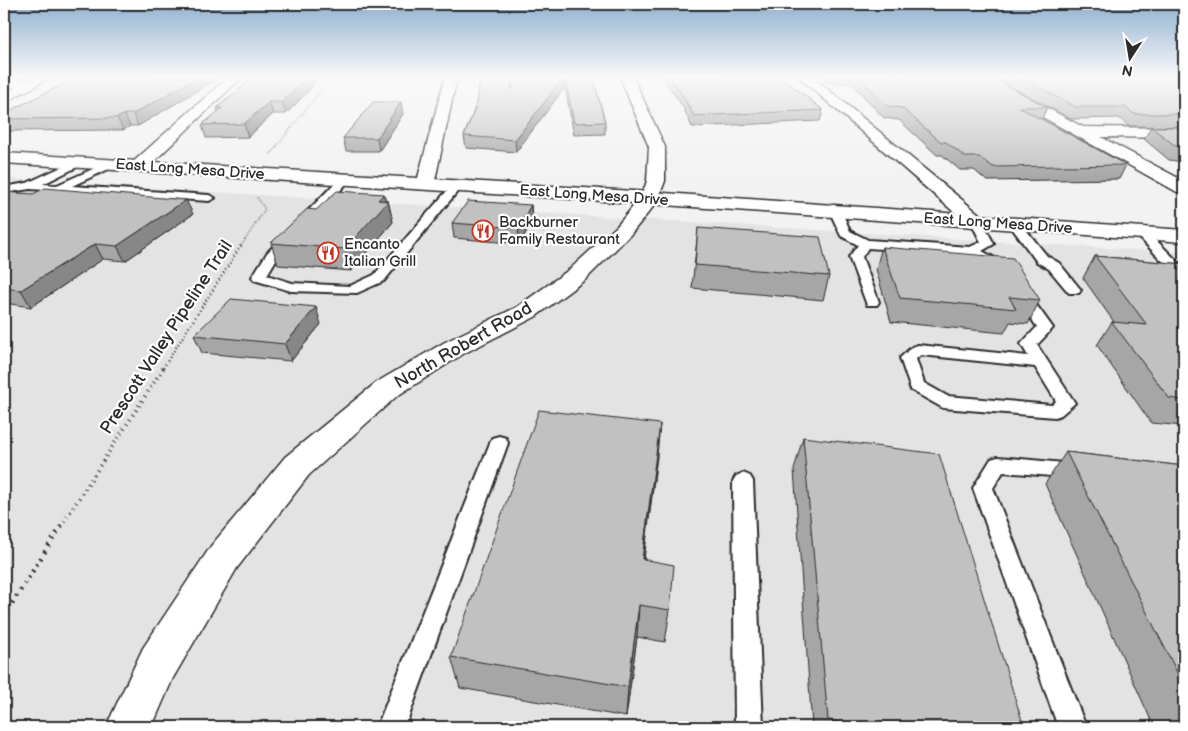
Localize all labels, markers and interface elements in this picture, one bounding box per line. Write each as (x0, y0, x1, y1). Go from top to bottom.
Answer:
north arrow (1106, 32, 1156, 82)
text: N (1120, 61, 1134, 80)
street label: East Long Mesa Drive (115, 155, 265, 184)
street label: East Long Mesa Drive (519, 181, 669, 210)
street label: East Long Mesa Drive (923, 209, 1073, 238)
place label: Backburner Family Restaurant (499, 213, 620, 249)
restaurant icon: Backburner Family Restaurant (471, 219, 495, 243)
place label: Encanto Italian Grill (344, 235, 416, 271)
street label: Prescott Valley Pipeline Trail (96, 237, 237, 438)
restaurant icon: Encanto Italian Grill (316, 241, 340, 265)
street label: North Robert Road (391, 298, 536, 393)

